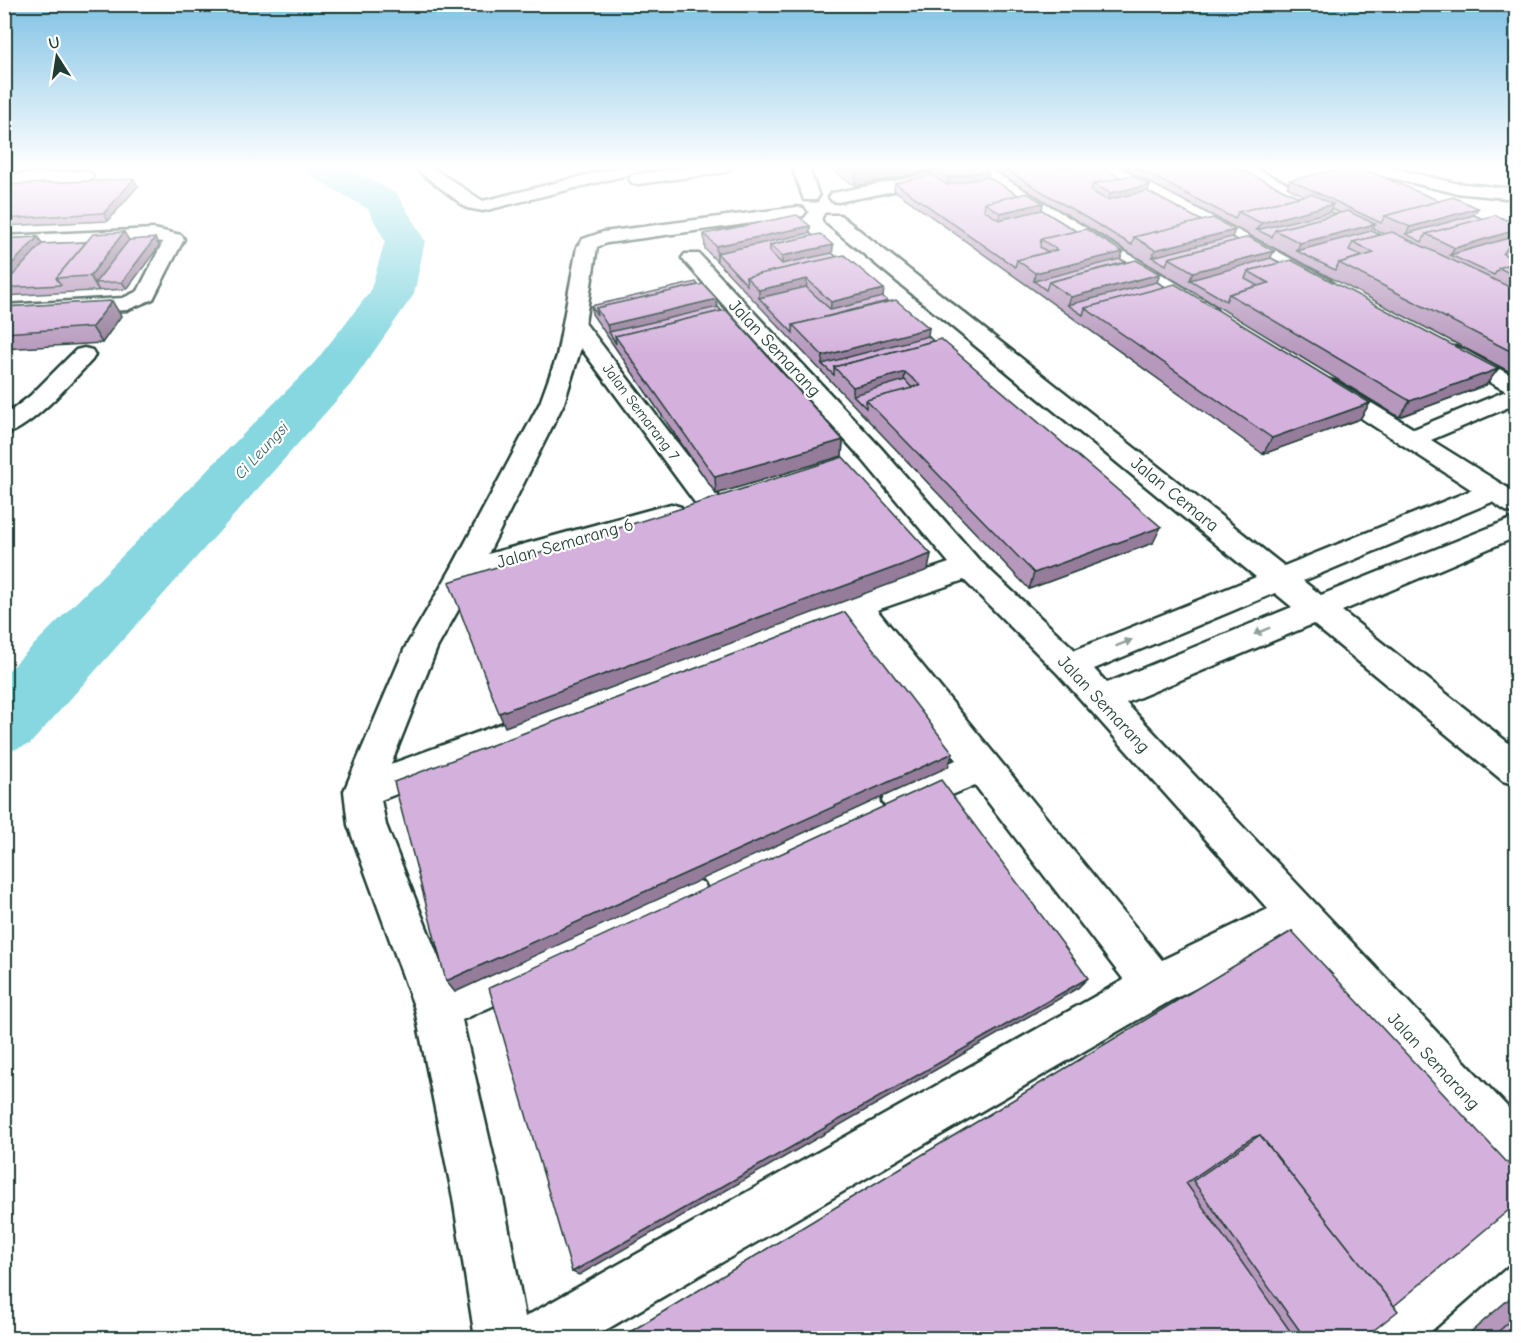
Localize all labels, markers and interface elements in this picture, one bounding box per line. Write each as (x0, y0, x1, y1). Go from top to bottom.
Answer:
north arrow (27, 27, 87, 87)
text: U (47, 33, 61, 53)
street label: Jalan Semarang (724, 295, 825, 401)
street label: Jalan Semarang 7 (599, 360, 683, 464)
water label: Ci Leungsi (231, 418, 293, 483)
street label: Jalan Cemara (1126, 453, 1223, 536)
street label: Jalan Semarang 6 (494, 514, 636, 573)
one-way arrow (1252, 626, 1270, 636)
one-way arrow (1115, 638, 1133, 647)
street label: Jalan Semarang (1053, 651, 1154, 757)
street label: Jalan Semarang (1383, 1008, 1484, 1114)

